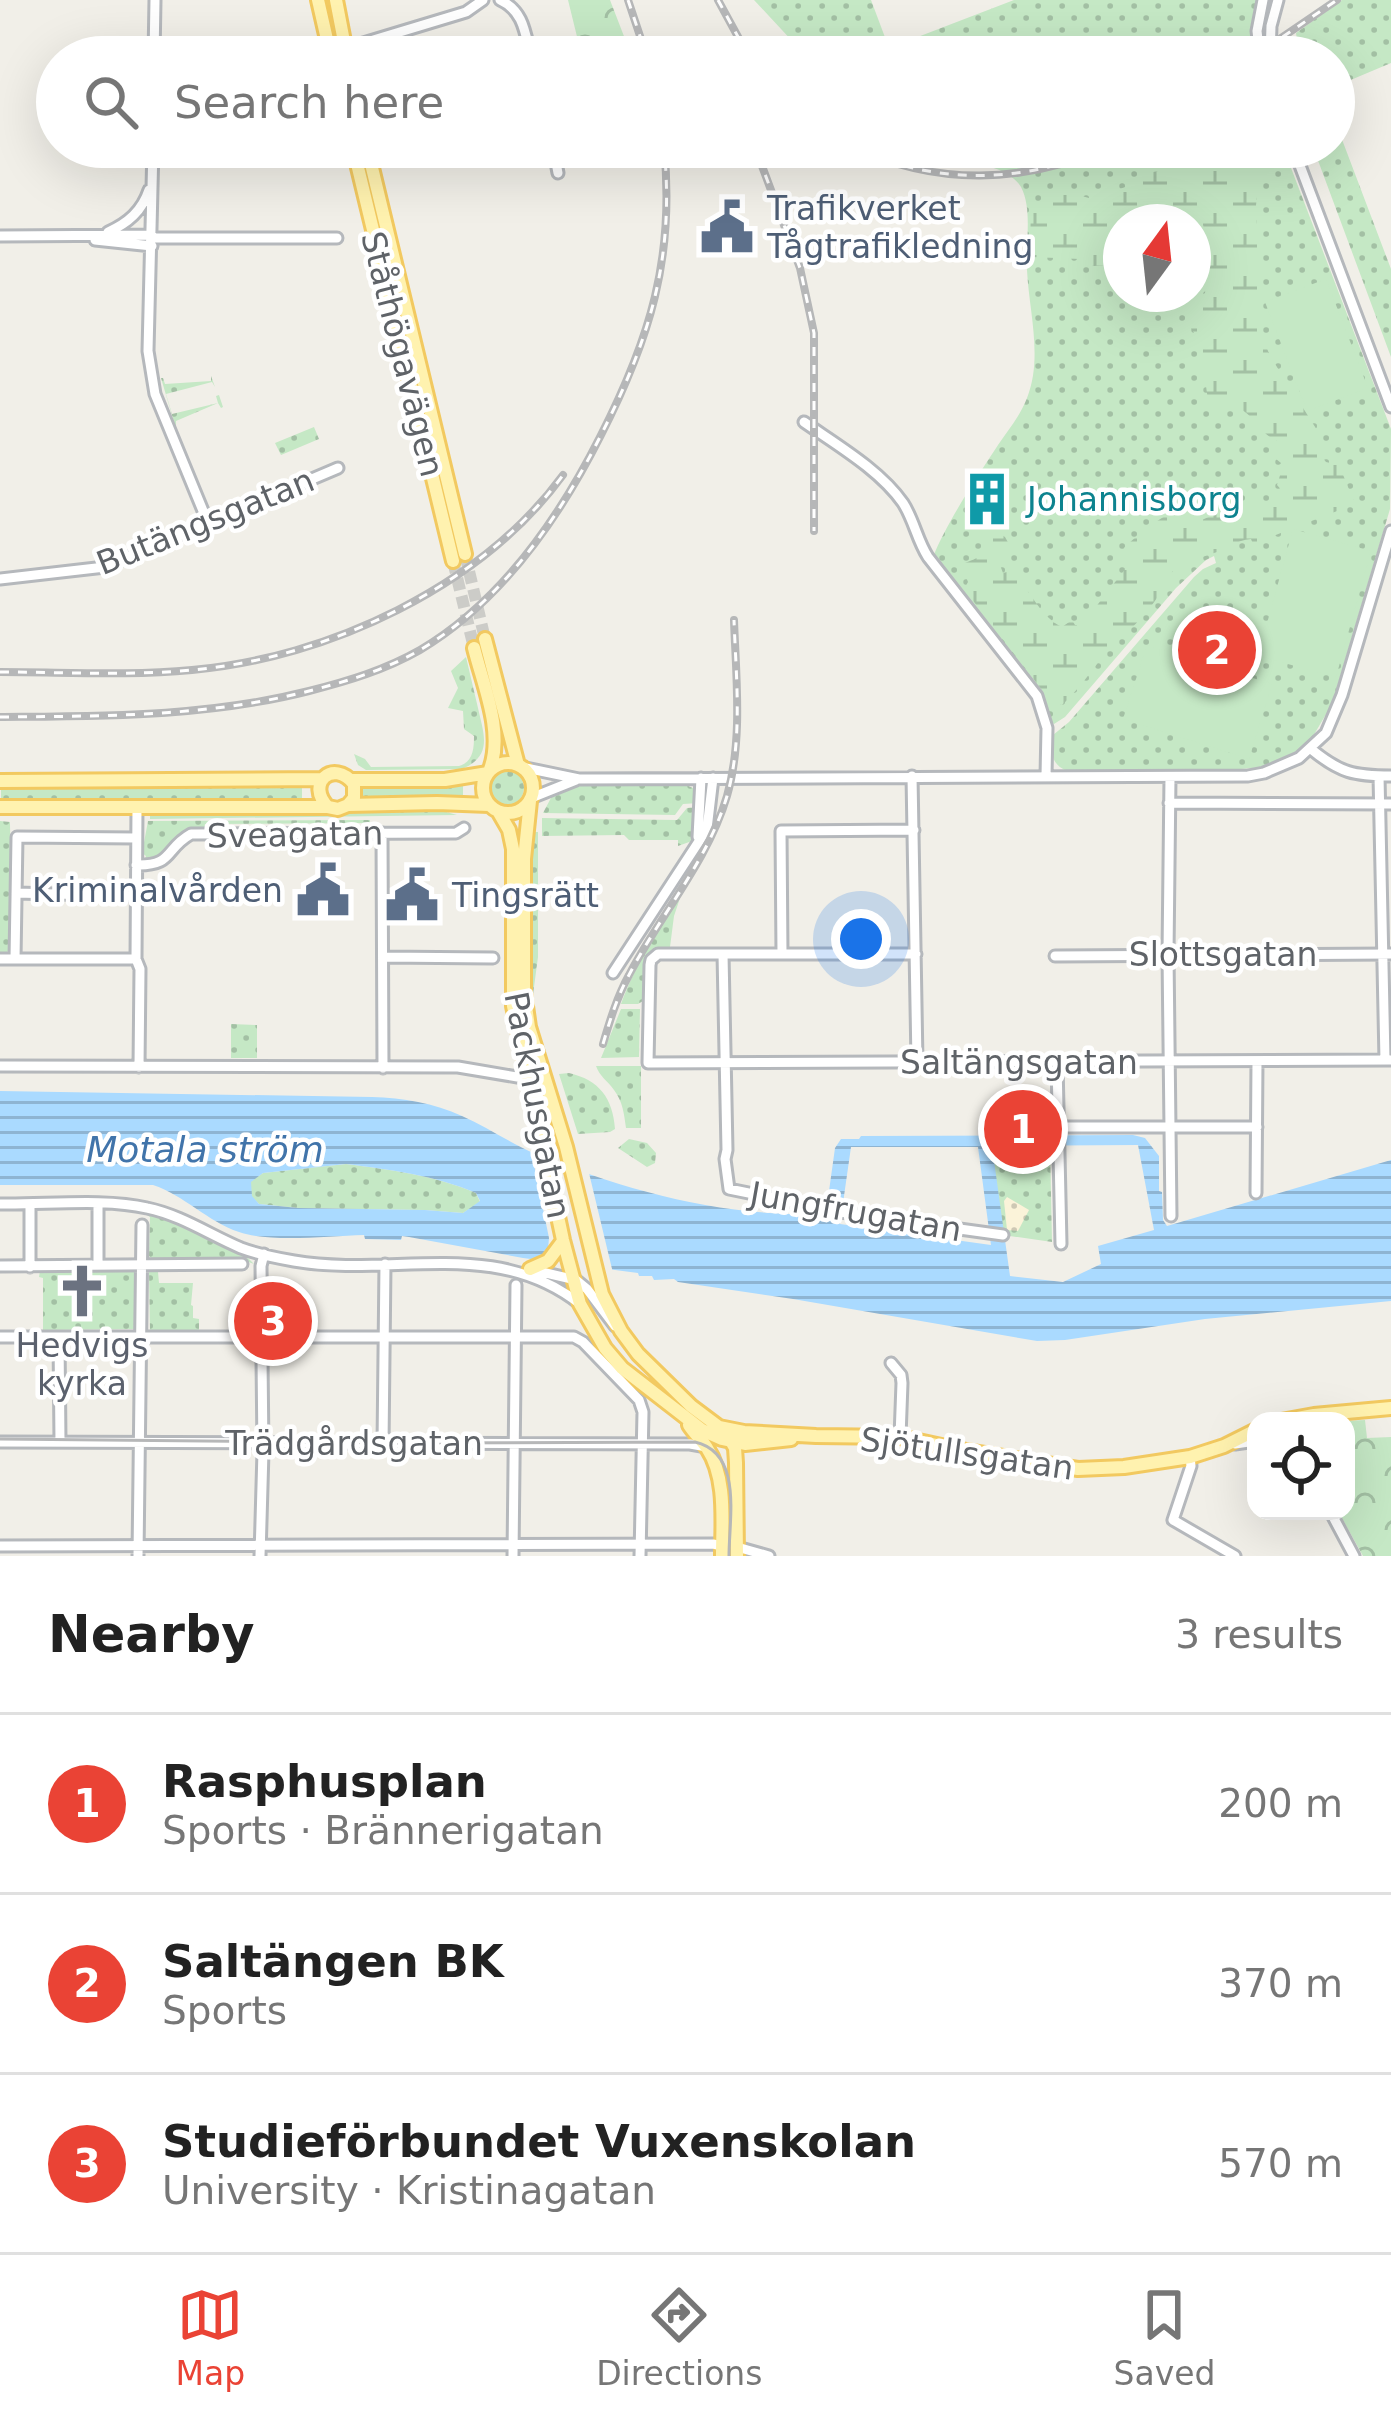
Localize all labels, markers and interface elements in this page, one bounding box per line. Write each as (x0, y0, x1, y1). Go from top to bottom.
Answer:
search box (36, 36, 1355, 168)
icon: search (78, 69, 144, 135)
text: Search here (174, 76, 444, 129)
place label: Trafikverket Tågtrafikledning (766, 189, 1033, 266)
public building icon: Trafikverket Tågtrafikledning (698, 198, 756, 256)
north arrow (1103, 204, 1211, 312)
street label: Ståthögavägen (353, 228, 452, 481)
street label: Butängsgatan (91, 460, 320, 583)
building icon: Johannisborg (958, 470, 1016, 528)
place label: Johannisborg (1025, 480, 1241, 519)
pin: 2 (1178, 605, 1256, 695)
street label: Sveagatan (207, 813, 383, 856)
public building icon: Kriminalvården (294, 861, 352, 919)
public building icon: Tingsrätt (383, 866, 441, 924)
place label: Kriminalvården (32, 871, 283, 910)
place label: Tingsrätt (451, 876, 599, 915)
your location (831, 909, 891, 969)
street label: Slottsgatan (1129, 935, 1317, 974)
street label: Packhusgatan (496, 988, 579, 1222)
street label: Saltängsgatan (900, 1043, 1138, 1082)
pin: 1 (984, 1084, 1062, 1174)
water label: Motala ström (86, 1129, 324, 1170)
street label: Jungfrugatan (745, 1173, 965, 1249)
church icon: Hedvigs kyrka (53, 1262, 111, 1320)
pin: 3 (234, 1276, 312, 1366)
place label: Hedvigs kyrka (16, 1326, 148, 1403)
map controls (1247, 1412, 1355, 1520)
button: locate (1247, 1412, 1355, 1520)
street label: Sjötullsgatan (858, 1419, 1076, 1488)
street label: Trädgårdsgatan (224, 1424, 483, 1463)
text: Nearby (48, 1605, 255, 1664)
text: 3 results (1175, 1612, 1343, 1657)
text: Rasphusplan (162, 1755, 487, 1808)
text: 1 (73, 1781, 101, 1826)
text: 200 m (1218, 1781, 1343, 1826)
text: Sports · Brännerigatan (162, 1808, 604, 1853)
text: Saltängen BK (162, 1935, 504, 1988)
text: 2 (73, 1961, 101, 2006)
text: 370 m (1218, 1961, 1343, 2006)
text: Sports (162, 1988, 287, 2033)
text: Studieförbundet Vuxenskolan (162, 2115, 916, 2168)
text: 3 (73, 2141, 101, 2186)
text: 570 m (1218, 2141, 1343, 2186)
text: University · Kristinagatan (162, 2168, 656, 2213)
tab: Map (176, 2282, 245, 2393)
tab: Directions (596, 2282, 762, 2393)
tab: Saved (1114, 2282, 1215, 2393)

